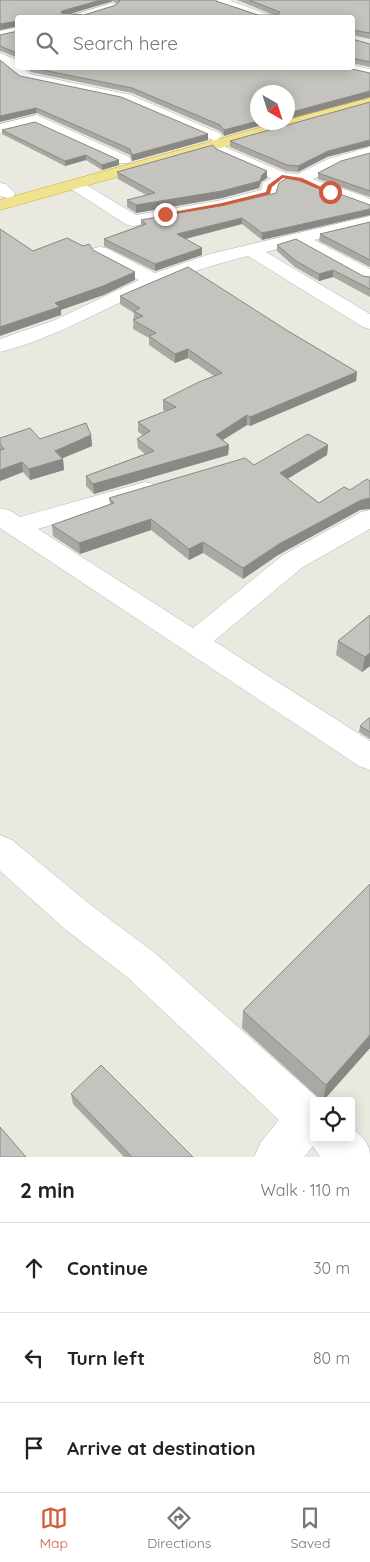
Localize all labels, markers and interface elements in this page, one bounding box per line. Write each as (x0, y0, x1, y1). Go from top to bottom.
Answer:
search box (15, 15, 355, 70)
icon: search (33, 29, 61, 57)
text: Search here (73, 31, 178, 55)
north arrow (250, 85, 295, 130)
route start (319, 181, 342, 204)
route end (154, 203, 177, 226)
map controls (310, 1097, 355, 1142)
button: locate (310, 1097, 355, 1142)
text: 2 min (20, 1177, 75, 1203)
text: Walk · 110 m (261, 1180, 350, 1200)
icon: ahead (20, 1254, 48, 1282)
text: Continue (67, 1256, 148, 1280)
text: 30 m (313, 1258, 350, 1278)
icon: left (20, 1344, 48, 1372)
text: Turn left (67, 1346, 145, 1370)
text: 80 m (313, 1348, 350, 1368)
icon: arrive (20, 1434, 48, 1462)
text: Arrive at destination (67, 1436, 256, 1460)
tab: Map (40, 1504, 68, 1552)
tab: Directions (147, 1504, 211, 1552)
tab: Saved (290, 1504, 330, 1552)

